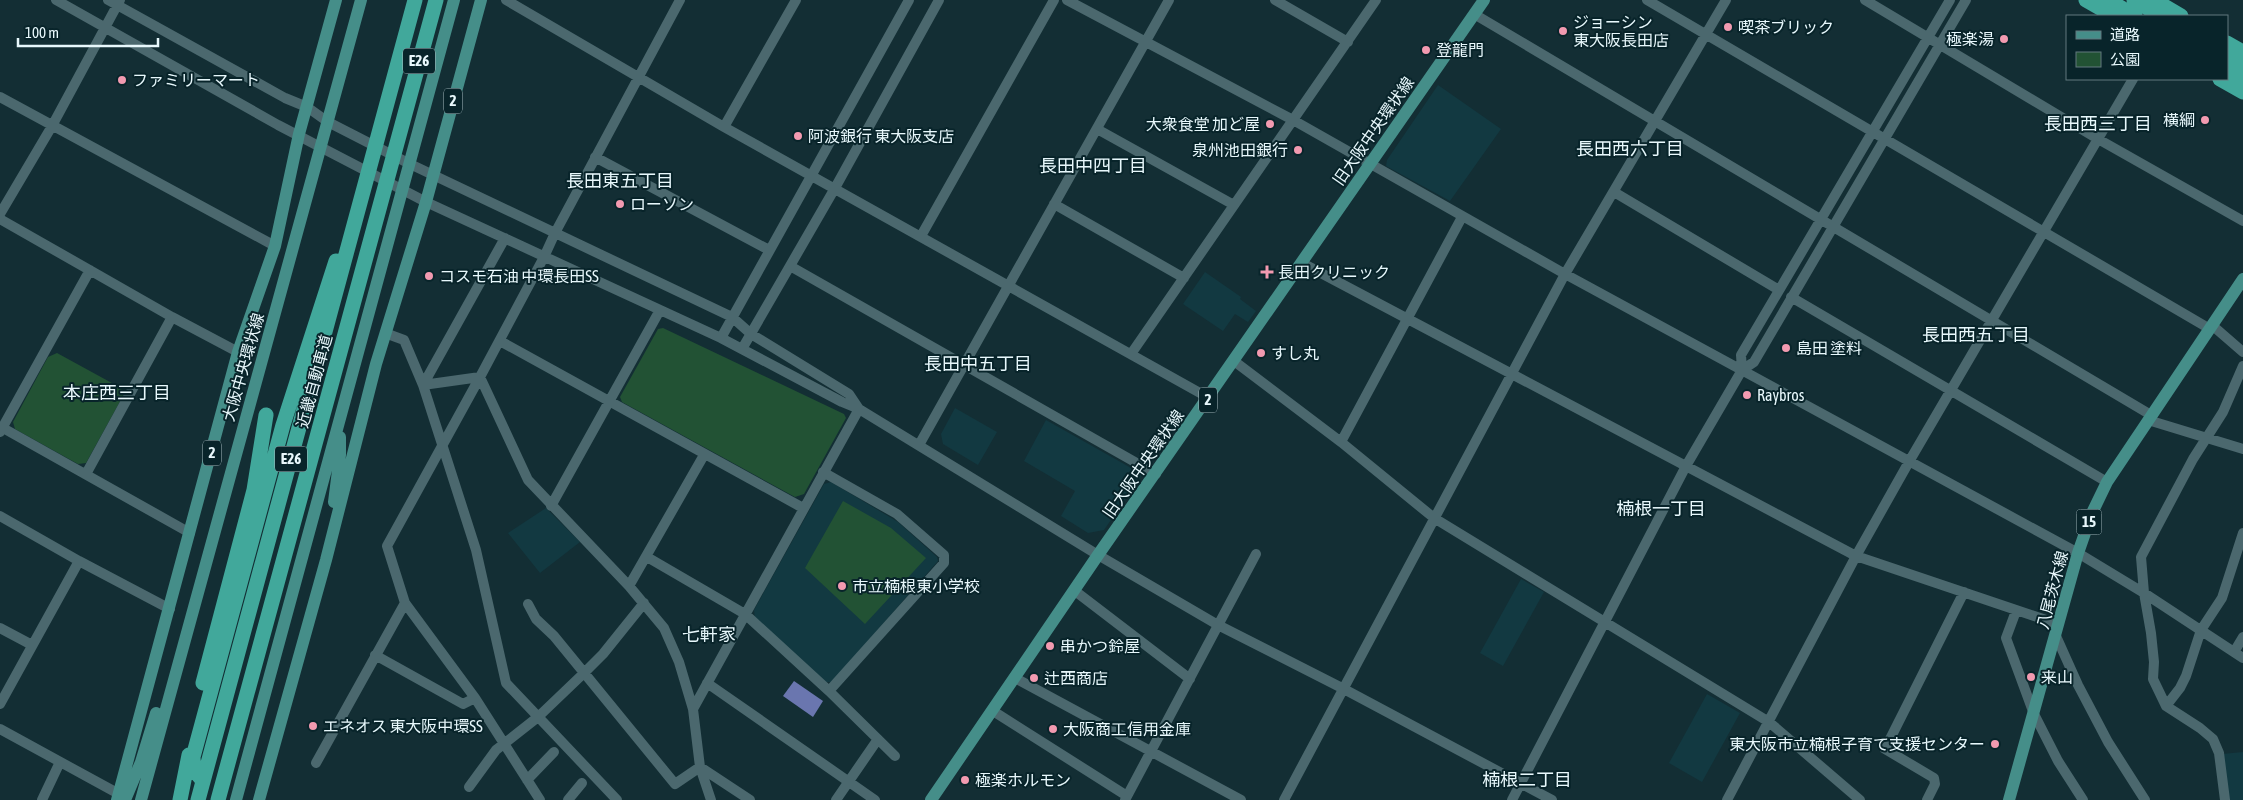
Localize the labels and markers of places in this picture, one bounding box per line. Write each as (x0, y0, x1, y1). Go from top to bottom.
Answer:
place label: ジョーシン 東大阪長田店 (1573, 13, 1669, 49)
place label: 喫茶ブリック (1738, 18, 1834, 36)
marker: 喫茶ブリック (1722, 21, 1734, 33)
marker: ジョーシン 東大阪長田店 (1557, 25, 1569, 37)
place label: 極楽湯 (1946, 30, 1994, 48)
marker: 極楽湯 (1998, 33, 2010, 45)
place label: 登龍門 (1436, 41, 1484, 59)
marker: 登龍門 (1420, 44, 1432, 56)
place label: ファミリーマート (132, 71, 260, 89)
marker: ファミリーマート (116, 74, 128, 86)
place label: 横綱 (2163, 111, 2195, 129)
marker: 横綱 (2199, 114, 2211, 126)
place label: 大衆食堂 加ど屋 (1146, 115, 1260, 133)
marker: 大衆食堂 加ど屋 (1264, 118, 1276, 130)
place label: 阿波銀行 東大阪支店 (808, 127, 954, 145)
marker: 阿波銀行 東大阪支店 (792, 130, 804, 142)
place label: 泉州池田銀行 (1192, 141, 1288, 159)
marker: 泉州池田銀行 (1292, 144, 1304, 156)
place label: ローソン (630, 195, 694, 213)
marker: ローソン (614, 198, 626, 210)
place label: 長田クリニック (1278, 263, 1390, 281)
marker: 長田クリニック (1260, 265, 1274, 279)
place label: コスモ石油 中環長田SS (439, 267, 599, 285)
marker: コスモ石油 中環長田SS (423, 270, 435, 282)
place label: 島田 塗料 (1796, 339, 1862, 357)
marker: 島田 塗料 (1780, 342, 1792, 354)
place label: すし丸 (1271, 344, 1319, 362)
marker: すし丸 (1255, 347, 1267, 359)
place label: Raybros (1757, 386, 1805, 405)
marker: Raybros (1741, 389, 1753, 401)
place label: 市立楠根東小学校 (852, 577, 980, 595)
marker: 市立楠根東小学校 (836, 580, 848, 592)
place label: 串かつ鈴屋 (1060, 637, 1140, 655)
marker: 串かつ鈴屋 (1044, 640, 1056, 652)
place label: 来山 (2041, 668, 2073, 686)
place label: 辻西商店 (1044, 669, 1108, 687)
marker: 来山 (2025, 671, 2037, 683)
marker: 辻西商店 (1028, 672, 1040, 684)
place label: エネオス 東大阪中環SS (323, 717, 483, 735)
marker: エネオス 東大阪中環SS (307, 720, 319, 732)
place label: 大阪商工信用金庫 (1063, 720, 1191, 738)
marker: 大阪商工信用金庫 (1047, 723, 1059, 735)
place label: 東大阪市立楠根子育て支援センター (1729, 735, 1985, 753)
marker: 東大阪市立楠根子育て支援センター (1989, 738, 2001, 750)
place label: 極楽ホルモン (975, 771, 1071, 789)
marker: 極楽ホルモン (959, 774, 971, 786)

